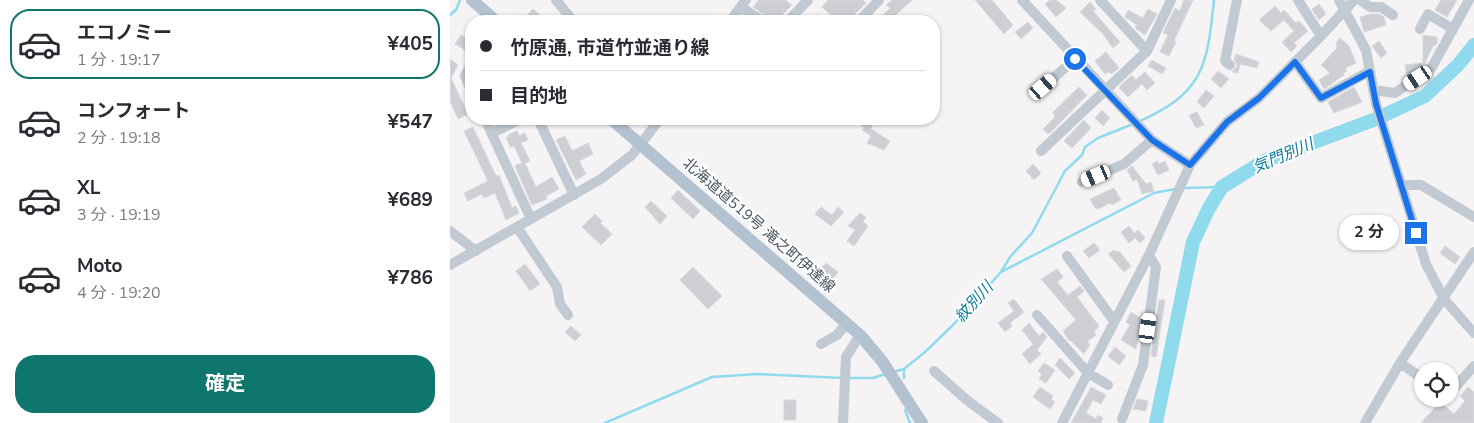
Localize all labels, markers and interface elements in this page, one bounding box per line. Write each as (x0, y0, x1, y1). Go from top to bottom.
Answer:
text: エコノミー (77, 20, 172, 46)
icon: car (17, 22, 62, 67)
text: ¥405 (387, 31, 433, 57)
text: 竹原通, 市道竹並通り線 (510, 35, 710, 61)
route start (1064, 48, 1086, 70)
text: 1 分 · 19:17 (77, 49, 161, 71)
car (1401, 63, 1434, 93)
car (1026, 71, 1059, 103)
text: 目的地 (510, 83, 567, 109)
text: コンフォート (77, 98, 190, 124)
icon: car (17, 100, 62, 145)
text: ¥547 (387, 109, 433, 135)
text: 2 分 · 19:18 (77, 127, 161, 149)
water label: 気門別川 (1249, 133, 1319, 179)
street label: 北海道道519号 滝之町伊達線 (679, 153, 839, 297)
car (1079, 163, 1112, 189)
text: XL (77, 175, 100, 201)
icon: car (17, 178, 62, 223)
text: ¥689 (387, 187, 433, 213)
text: 3 分 · 19:19 (77, 204, 161, 226)
callout: 2 分 (1338, 216, 1398, 250)
text: 2 分 (1354, 221, 1384, 243)
route end (1405, 222, 1427, 244)
text: Moto (77, 253, 123, 279)
icon: car (17, 256, 62, 301)
text: ¥786 (387, 265, 433, 291)
water label: 紋別川 (950, 275, 1000, 327)
text: 4 分 · 19:20 (77, 282, 161, 304)
car (1138, 312, 1157, 344)
button: 確定 (15, 355, 435, 413)
map controls (1414, 362, 1459, 407)
button: locate (1414, 362, 1459, 407)

